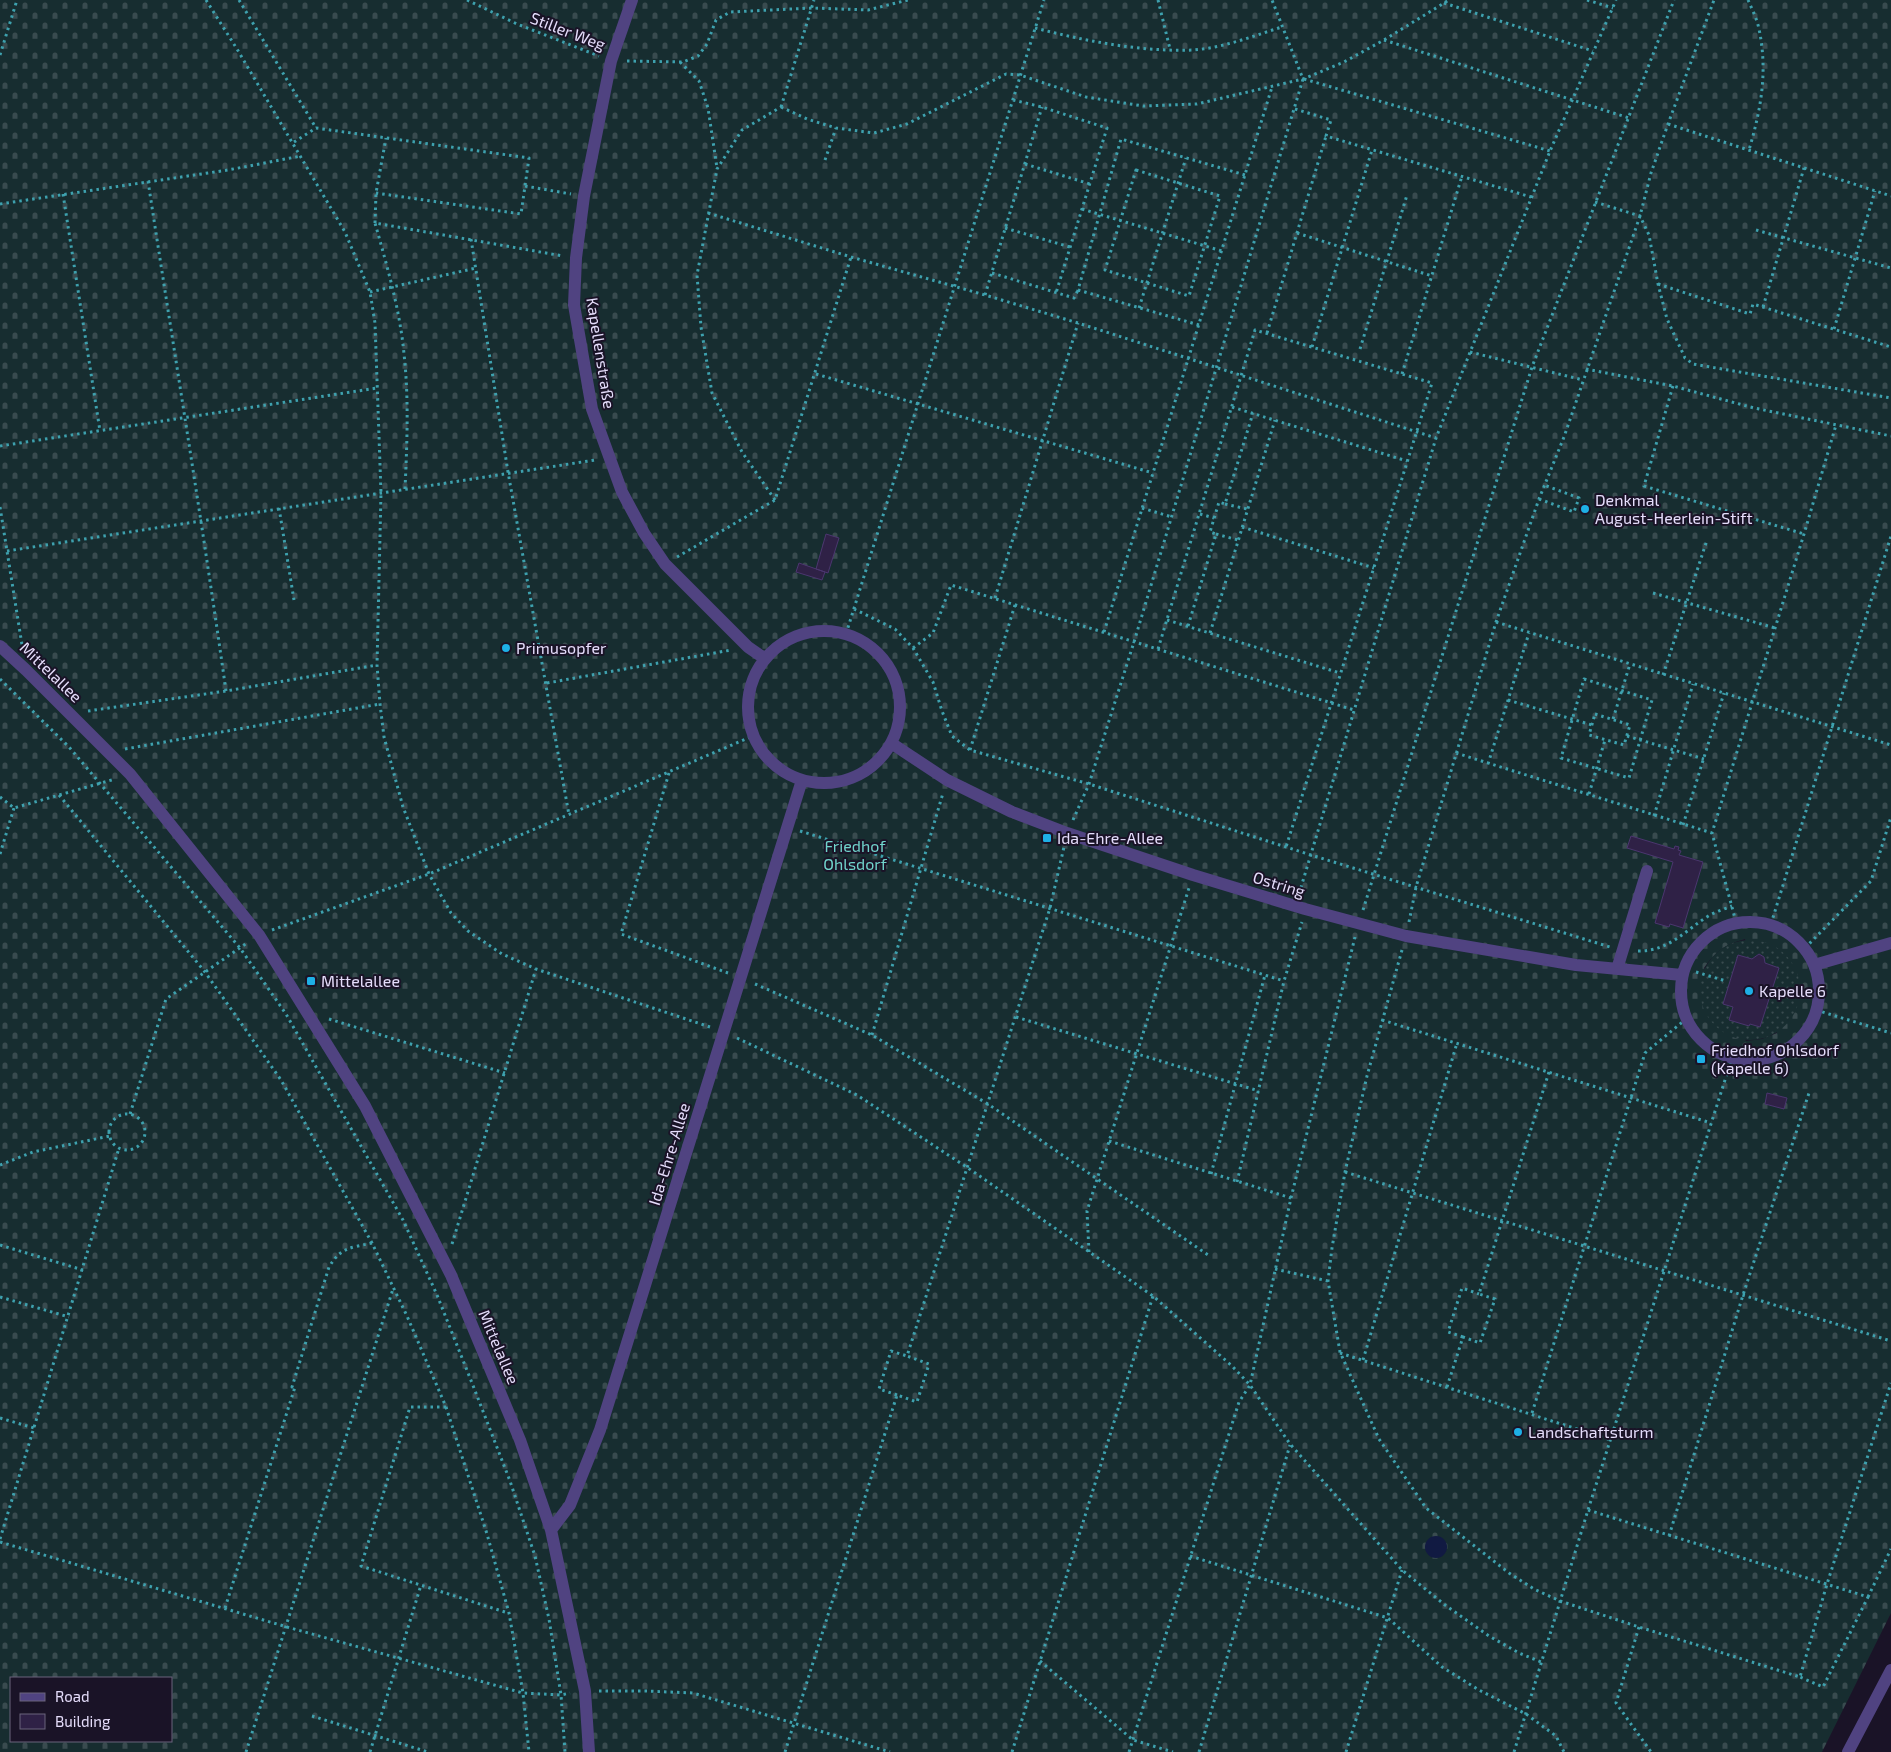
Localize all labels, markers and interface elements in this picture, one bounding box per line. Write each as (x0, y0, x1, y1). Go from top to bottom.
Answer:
street label: Stiller Weg (528, 8, 608, 54)
street label: Kapellenstraße (583, 296, 620, 410)
place label: Denkmal August-Heerlein-Stift (1595, 490, 1753, 527)
marker: Denkmal August-Heerlein-Stift (1579, 503, 1591, 515)
street label: Mittelallee (16, 637, 86, 706)
place label: Primusopfer (516, 638, 607, 657)
marker: Primusopfer (500, 642, 512, 654)
place label: Ida-Ehre-Allee (1057, 828, 1163, 847)
marker: Ida-Ehre-Allee (1041, 832, 1053, 844)
park label: Friedhof Ohlsdorf (823, 836, 888, 873)
street label: Ostring (1251, 867, 1308, 900)
place label: Mittelallee (321, 971, 400, 990)
marker: Mittelallee (305, 975, 317, 987)
place label: Kapelle 6 (1759, 981, 1826, 1000)
marker: Kapelle 6 (1743, 985, 1755, 997)
place label: Friedhof Ohlsdorf (Kapelle 6) (1711, 1040, 1840, 1077)
marker: Friedhof Ohlsdorf (Kapelle 6) (1695, 1053, 1707, 1065)
street label: Ida-Ehre-Allee (644, 1100, 693, 1207)
street label: Mittelallee (475, 1307, 524, 1387)
place label: Landschaftsturm (1528, 1422, 1653, 1441)
marker: Landschaftsturm (1512, 1426, 1524, 1438)
legend (10, 1677, 172, 1742)
text: Road (55, 1687, 90, 1705)
text: Building (55, 1712, 111, 1730)

